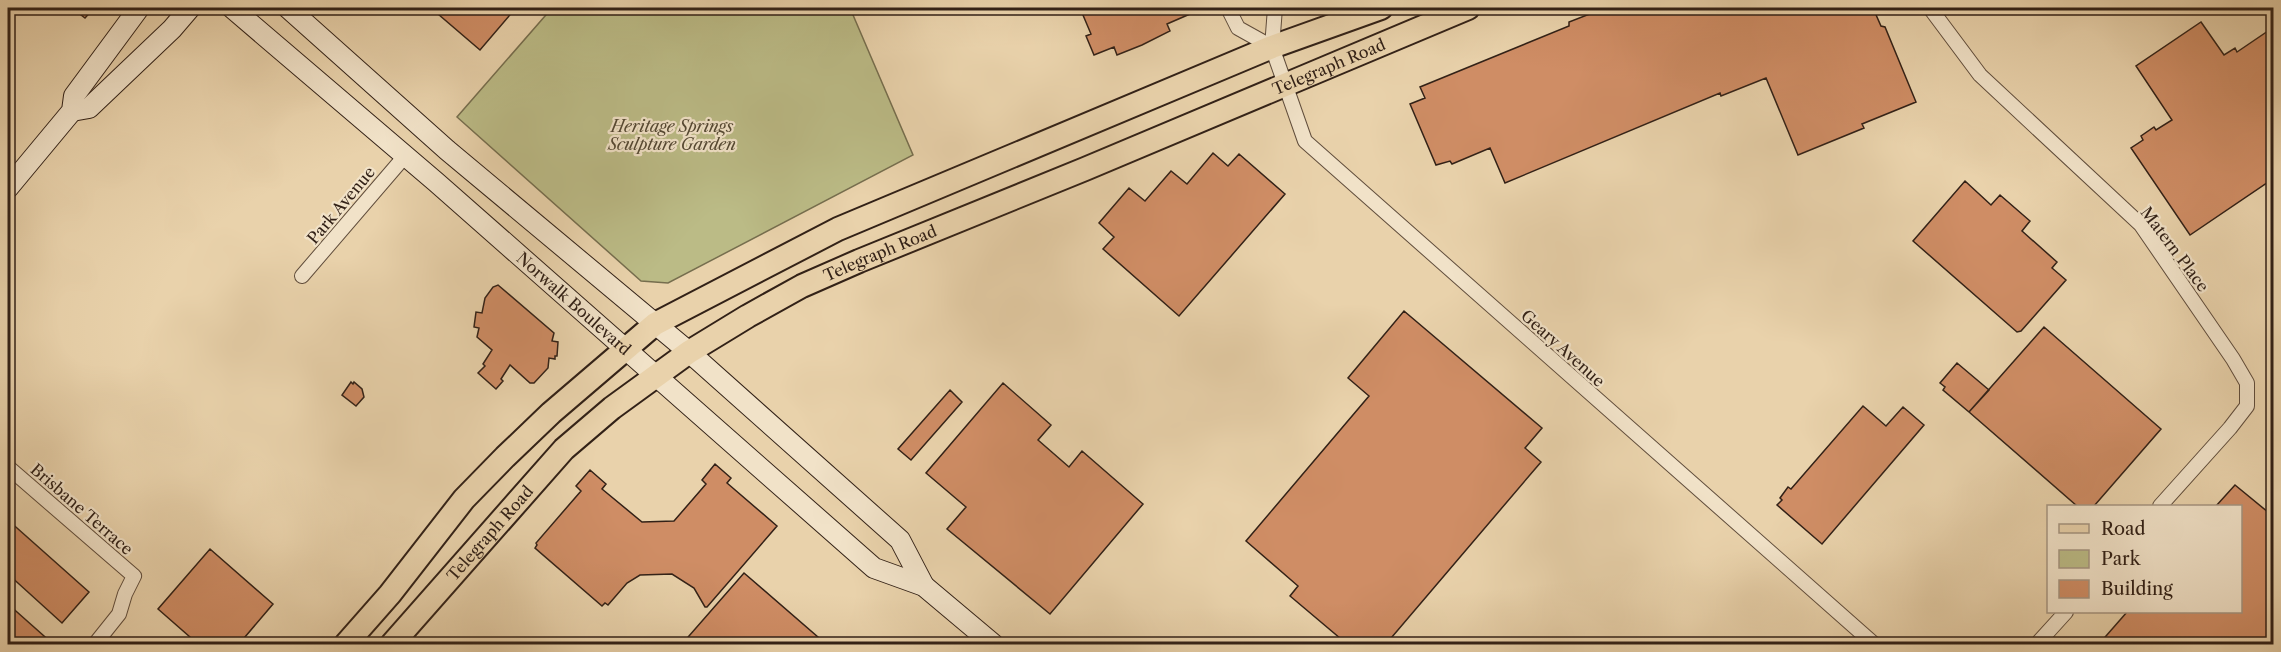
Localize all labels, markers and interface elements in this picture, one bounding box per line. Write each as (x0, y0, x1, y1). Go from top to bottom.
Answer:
street label: Telegraph Road (1269, 34, 1388, 99)
park label: Heritage Springs Sculpture Garden (607, 116, 736, 154)
street label: Park Avenue (303, 162, 379, 248)
street label: Matern Place (2137, 203, 2213, 295)
street label: Telegraph Road (820, 220, 940, 285)
street label: Norwalk Boulevard (513, 248, 635, 359)
street label: Geary Avenue (1517, 305, 1609, 391)
street label: Brisbane Terrace (27, 459, 137, 559)
street label: Telegraph Road (443, 481, 537, 585)
legend (2047, 505, 2242, 613)
text: Road (2101, 518, 2146, 540)
text: Park (2101, 548, 2142, 570)
text: Building (2101, 578, 2173, 600)

